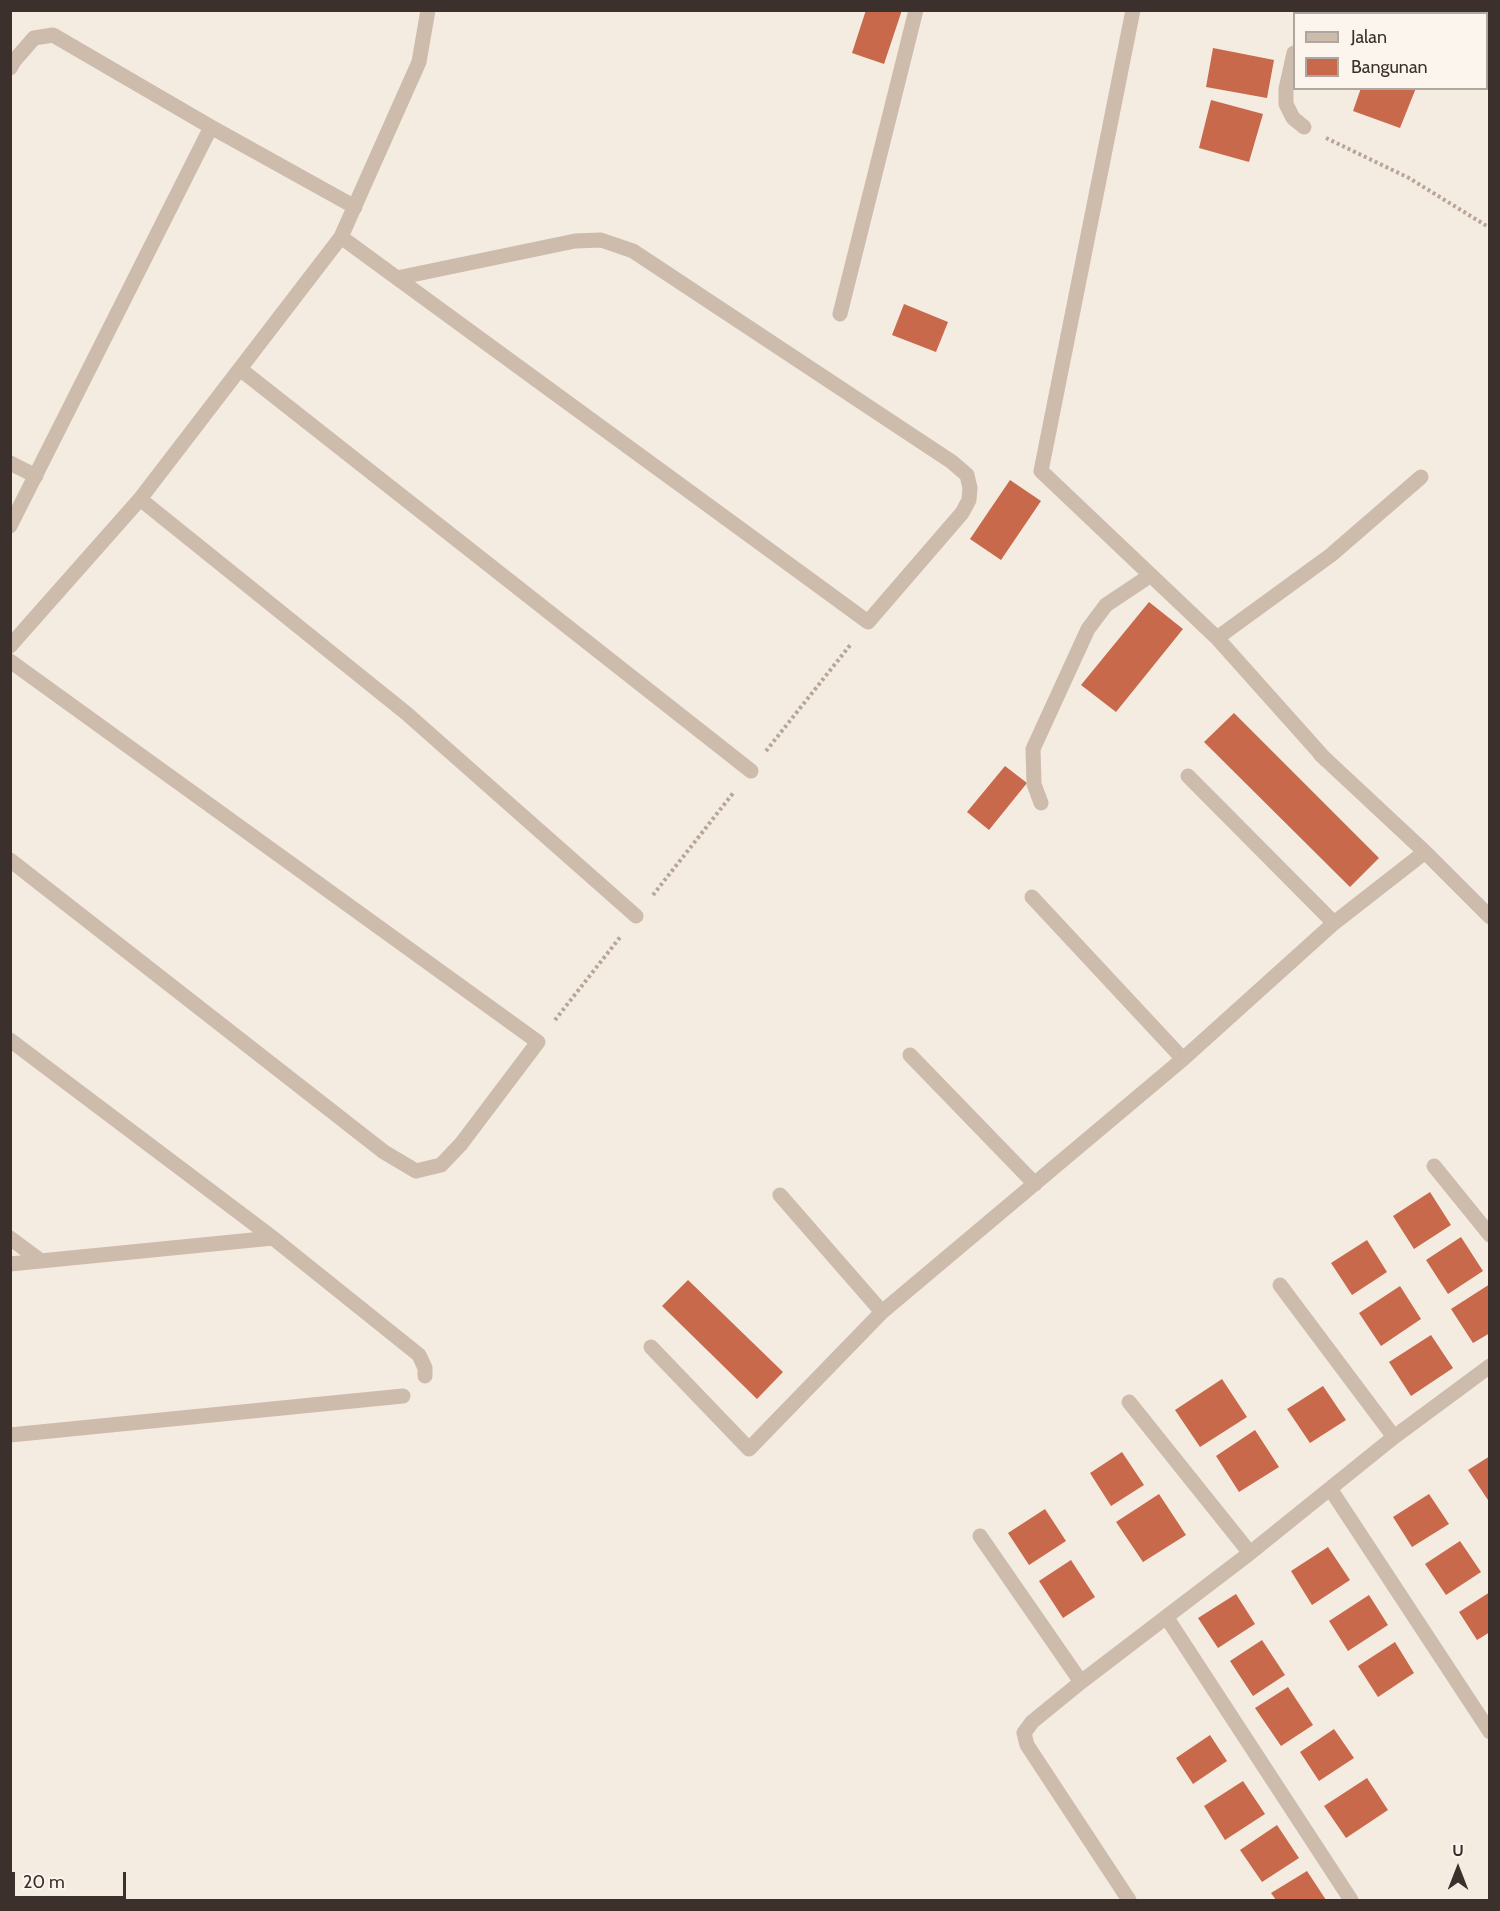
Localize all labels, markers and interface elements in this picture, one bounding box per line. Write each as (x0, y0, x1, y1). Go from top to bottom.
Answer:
legend (1293, 12, 1488, 90)
text: Jalan (1351, 26, 1387, 48)
text: Bangunan (1351, 56, 1428, 78)
north arrow (1428, 1839, 1488, 1899)
text: U (1452, 1841, 1464, 1860)
scale bar (15, 1860, 129, 1898)
text: 20 m (23, 1871, 65, 1893)

